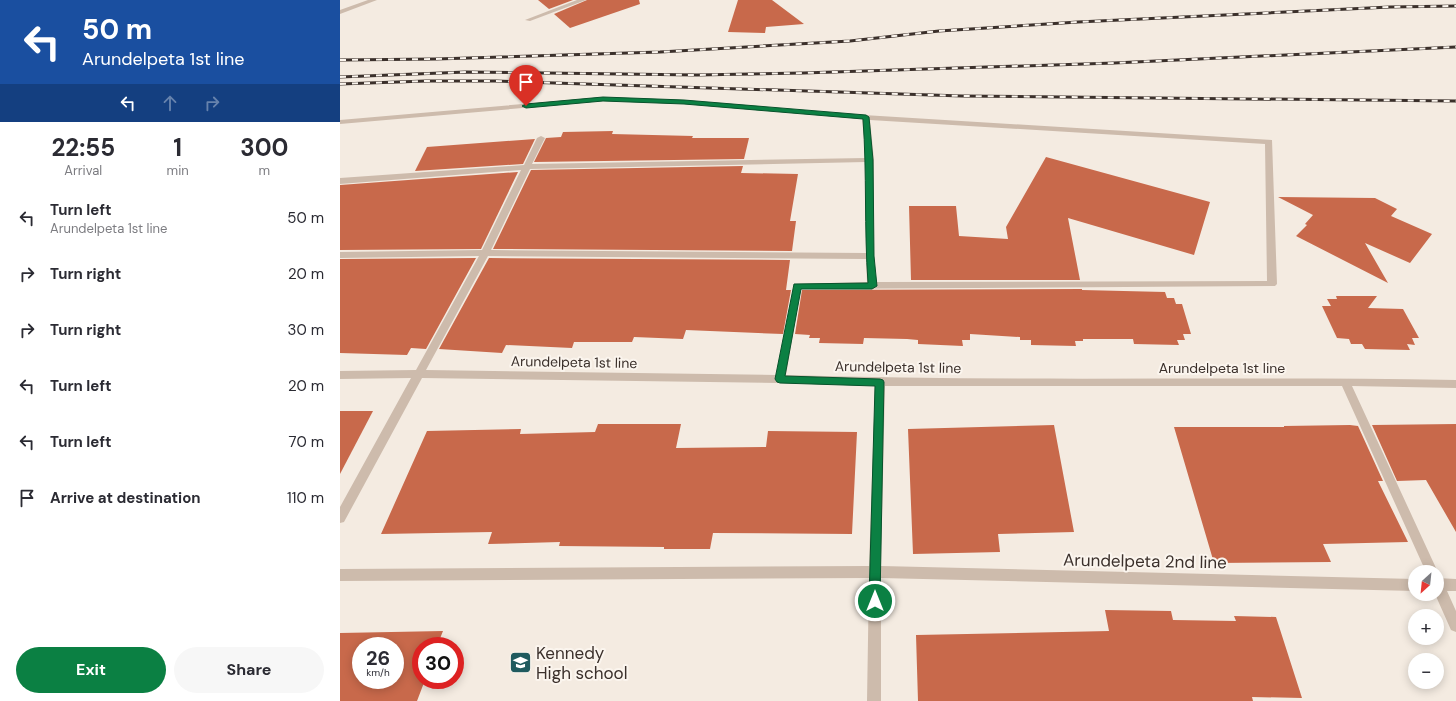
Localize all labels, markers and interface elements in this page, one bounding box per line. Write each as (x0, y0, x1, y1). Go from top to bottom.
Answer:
text: 50 m (82, 11, 152, 48)
icon: left (16, 16, 68, 68)
text: Arundelpeta 1st line (82, 47, 245, 71)
pin (509, 65, 543, 106)
icon: arrive (515, 71, 537, 93)
icon: left (117, 92, 139, 114)
icon: ahead (159, 92, 181, 114)
icon: right (201, 92, 223, 114)
text: 22:55 (51, 132, 115, 163)
text: 1 (173, 132, 182, 163)
text: 300 (240, 132, 289, 163)
text: Arrival (64, 162, 102, 179)
text: min (167, 162, 189, 179)
text: m (259, 162, 270, 179)
text: Turn left (50, 200, 111, 220)
icon: left (16, 207, 38, 229)
text: 50 m (287, 208, 324, 228)
text: Arundelpeta 1st line (50, 220, 167, 237)
icon: right (16, 263, 38, 285)
text: Turn right (50, 264, 121, 284)
text: 20 m (288, 264, 324, 284)
icon: right (16, 319, 38, 341)
text: Turn right (50, 320, 121, 340)
text: 30 m (288, 320, 324, 340)
street label: Arundelpeta 1st line (511, 352, 637, 372)
street label: Arundelpeta 1st line (835, 357, 961, 377)
street label: Arundelpeta 1st line (1159, 359, 1285, 377)
icon: left (16, 375, 38, 397)
text: Turn left (50, 376, 111, 396)
text: 20 m (288, 376, 324, 396)
icon: left (16, 431, 38, 453)
text: Turn left (50, 432, 111, 452)
text: 70 m (289, 432, 324, 452)
icon: arrive (16, 487, 38, 509)
text: Arrive at destination (50, 488, 201, 508)
text: 110 m (287, 488, 324, 508)
street label: Arundelpeta 2nd line (1063, 549, 1227, 573)
north arrow (1408, 565, 1444, 601)
map controls (1408, 565, 1444, 689)
position arrow (854, 580, 896, 622)
button: + (1408, 609, 1444, 645)
speed limit sign: 30 (412, 637, 464, 689)
place label: Kennedy High school (536, 642, 627, 684)
text: 26 (366, 645, 390, 671)
button: Exit (16, 647, 166, 693)
button: Share (174, 647, 324, 693)
school or university icon: Kennedy High school (507, 650, 533, 676)
button: − (1408, 653, 1444, 689)
text: km/h (366, 666, 390, 679)

